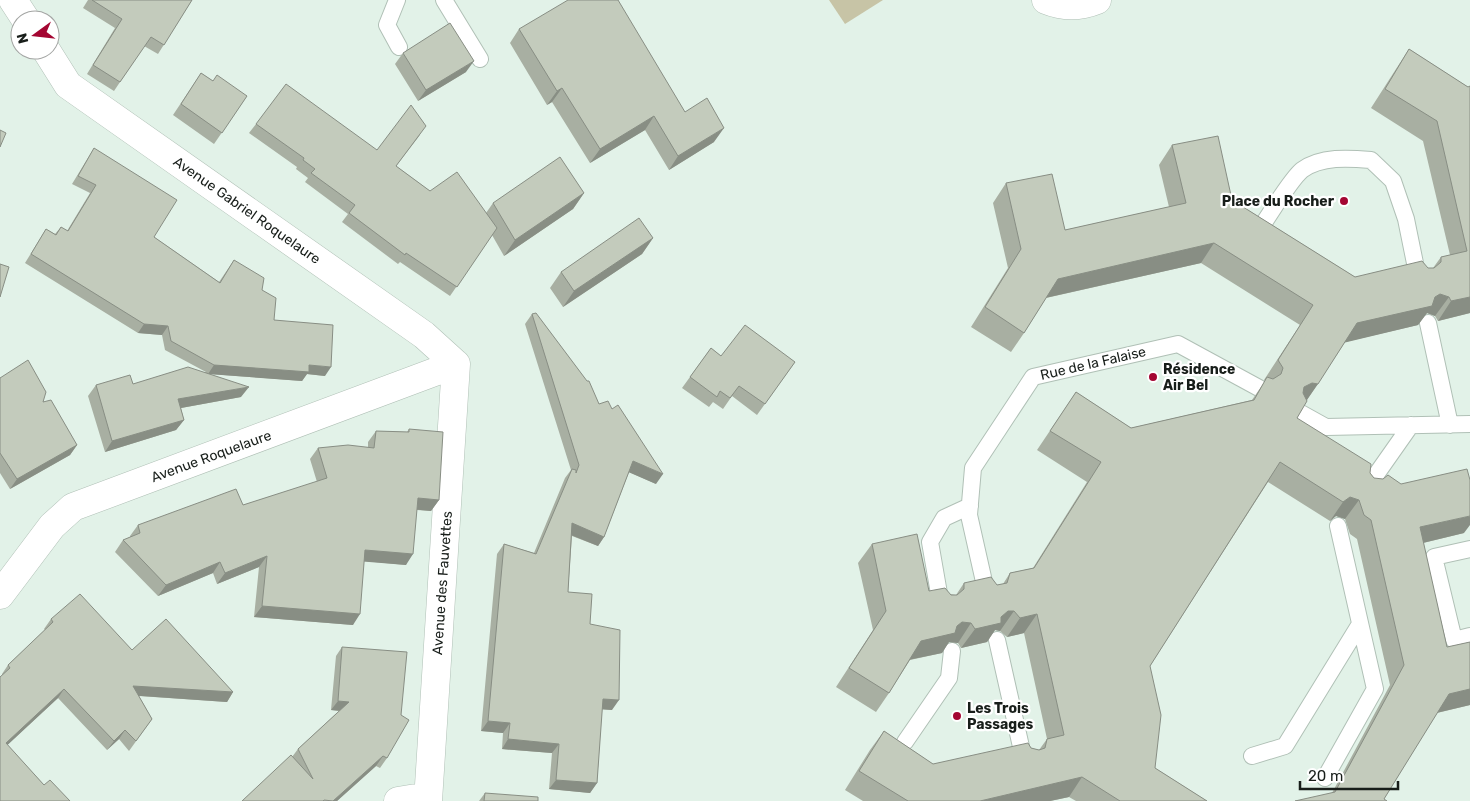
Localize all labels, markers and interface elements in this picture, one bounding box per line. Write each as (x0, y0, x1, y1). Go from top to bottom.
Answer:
north arrow (10, 10, 60, 60)
text: N (13, 31, 32, 45)
street label: Avenue Gabriel Roquelaure (170, 153, 324, 268)
place label: Place du Rocher (1222, 193, 1335, 210)
marker: Place du Rocher (1338, 195, 1350, 207)
street label: Rue de la Falaise (1039, 343, 1148, 384)
place label: Résidence Air Bel (1163, 361, 1235, 394)
marker: Résidence Air Bel (1147, 371, 1159, 383)
street label: Avenue Roquelaure (149, 427, 274, 486)
street label: Avenue des Fauvettes (429, 510, 456, 656)
place label: Les Trois Passages (967, 700, 1033, 733)
marker: Les Trois Passages (951, 710, 963, 722)
scale bar (1300, 758, 1398, 790)
text: 20 m (1308, 767, 1343, 785)

